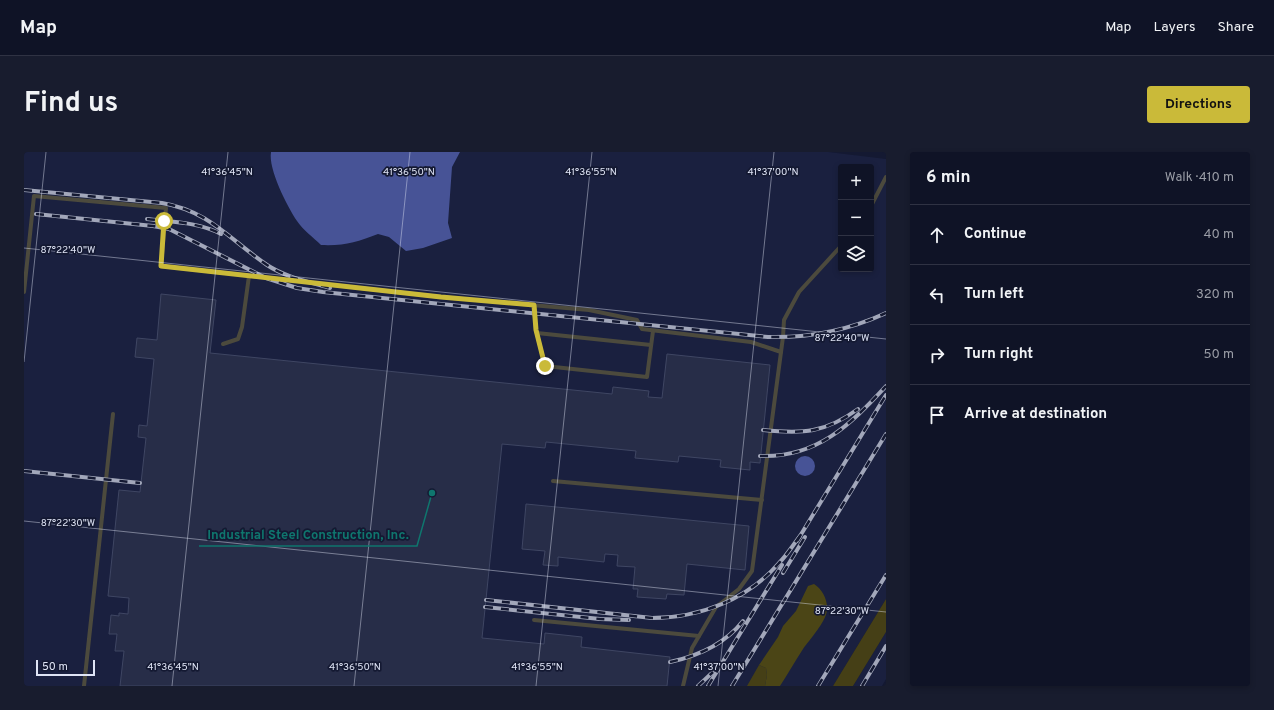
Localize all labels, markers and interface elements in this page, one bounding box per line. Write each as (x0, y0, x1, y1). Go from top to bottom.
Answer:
text: Map (20, 16, 57, 40)
text: Map (1105, 19, 1131, 36)
text: Layers (1153, 19, 1195, 36)
text: Share (1217, 19, 1254, 36)
text: Find us (24, 86, 118, 122)
button: Directions (1147, 86, 1250, 123)
map controls (838, 164, 874, 272)
button: + (838, 164, 874, 200)
text: 41°36'45"N (201, 166, 253, 179)
text: 41°36'50"N (383, 166, 435, 179)
text: 41°36'55"N (565, 166, 617, 179)
text: 41°37'00"N (747, 166, 799, 179)
text: 6 min (926, 167, 970, 189)
text: Walk · 410 m (1165, 170, 1234, 186)
button: − (838, 200, 874, 236)
route start (155, 212, 173, 230)
icon: ahead (926, 224, 948, 246)
text: Continue (964, 225, 1026, 244)
text: 40 m (1204, 227, 1234, 243)
button: layers (838, 236, 874, 272)
text: 87°22'40"W (41, 244, 95, 257)
icon: left (926, 284, 948, 306)
text: Turn left (964, 285, 1024, 304)
text: 320 m (1196, 287, 1234, 303)
text: 87°22'40"W (815, 332, 869, 345)
icon: right (926, 344, 948, 366)
text: Turn right (964, 345, 1033, 364)
text: 50 m (1204, 347, 1234, 363)
route end (536, 357, 554, 375)
icon: arrive (926, 404, 948, 426)
text: Arrive at destination (964, 405, 1107, 424)
text: 87°22'30"W (41, 517, 95, 530)
callout: Industrial Steel Construction, Inc. (199, 521, 417, 546)
text: Industrial Steel Construction, Inc. (207, 528, 409, 544)
text: 87°22'30"W (815, 605, 869, 618)
scale bar (36, 658, 95, 677)
text: 50 m (42, 660, 68, 674)
text: 41°36'45"N (147, 661, 199, 674)
text: 41°36'50"N (329, 661, 381, 674)
text: 41°36'55"N (511, 661, 563, 674)
text: 41°37'00"N (693, 661, 745, 674)

